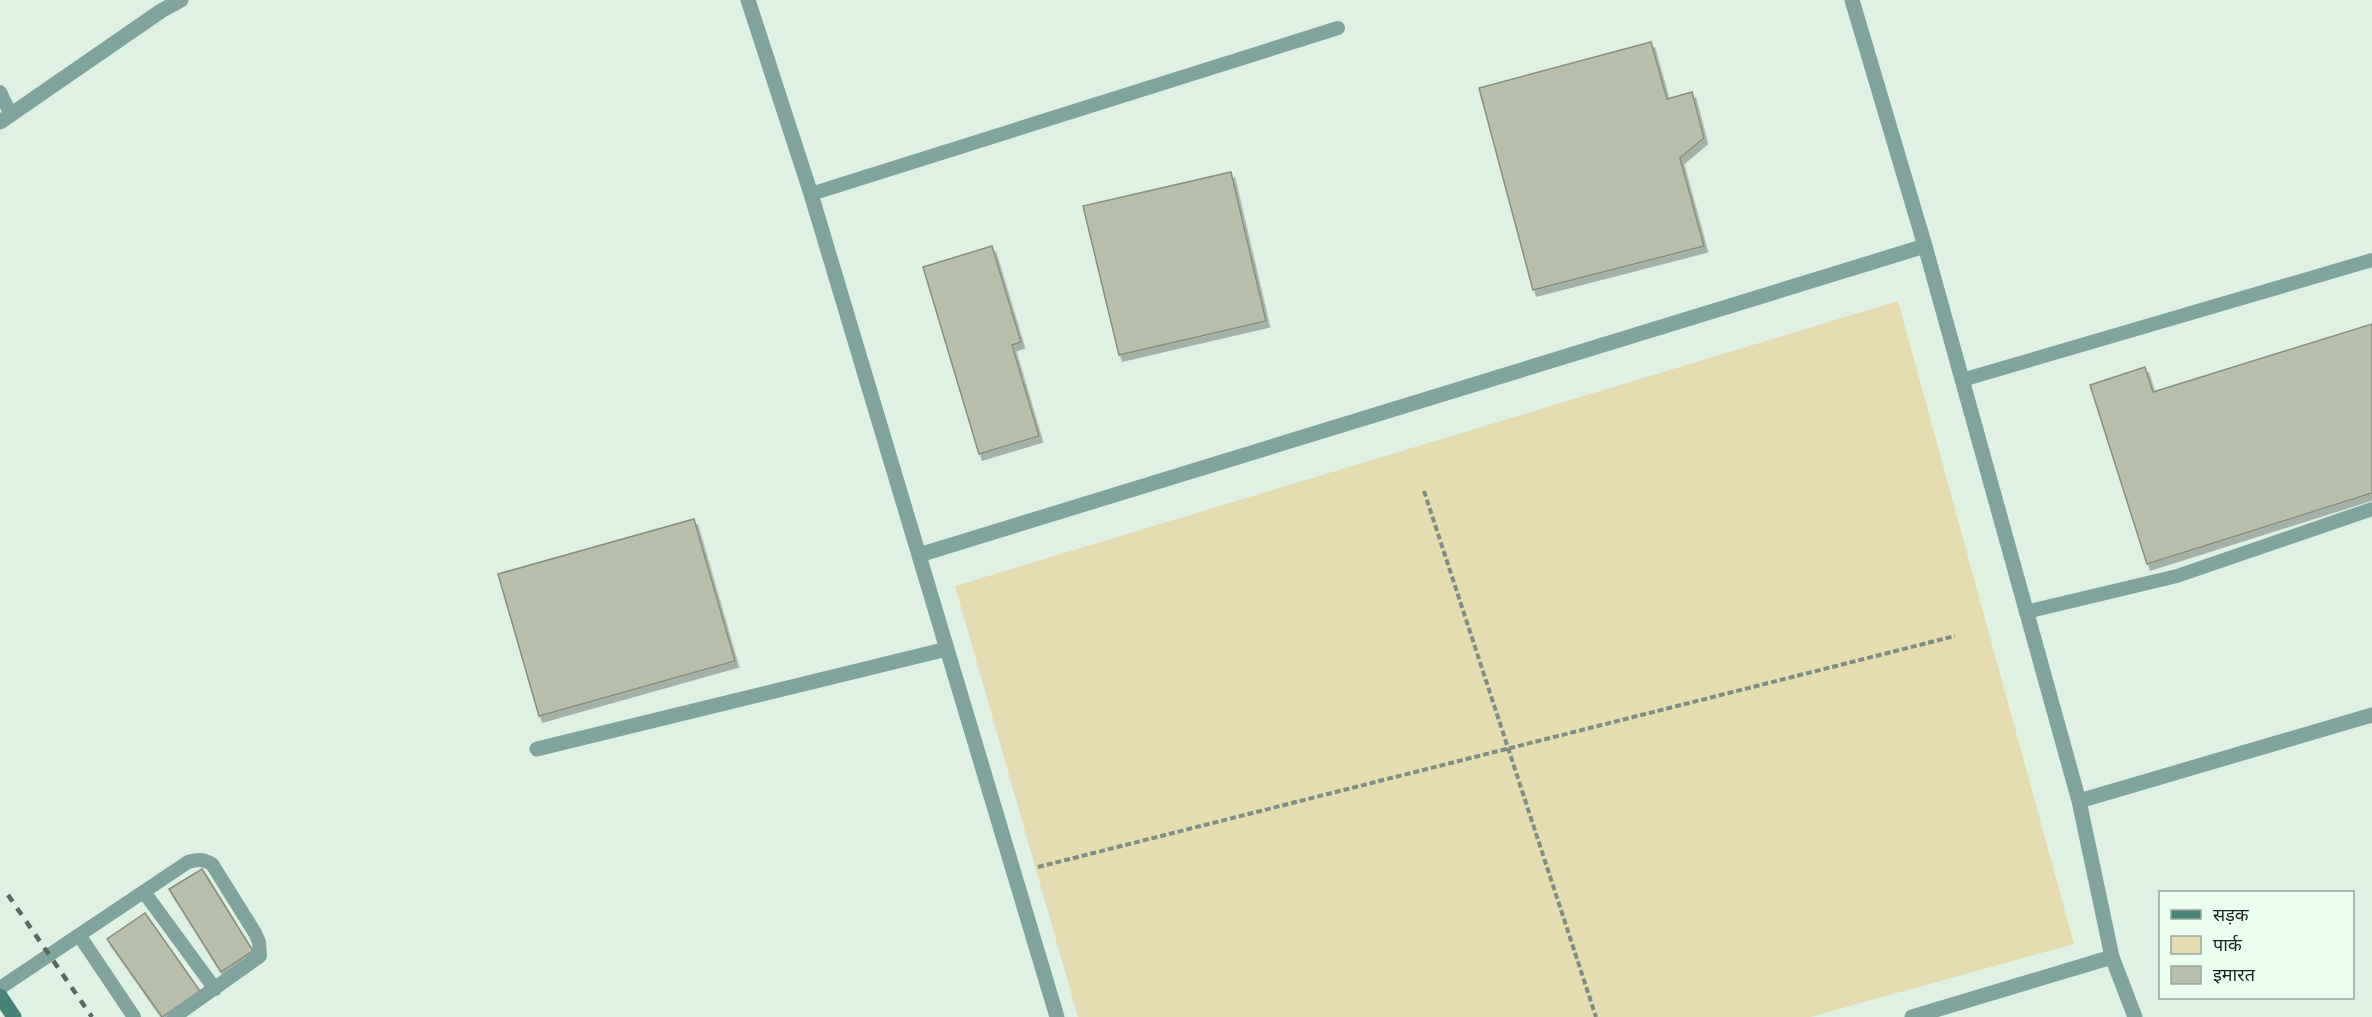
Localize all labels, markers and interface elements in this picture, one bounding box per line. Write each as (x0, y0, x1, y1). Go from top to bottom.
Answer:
legend (2159, 891, 2354, 999)
text: सड़क (2213, 903, 2250, 926)
text: पार्क (2213, 933, 2243, 956)
text: इमारत (2213, 963, 2256, 986)

